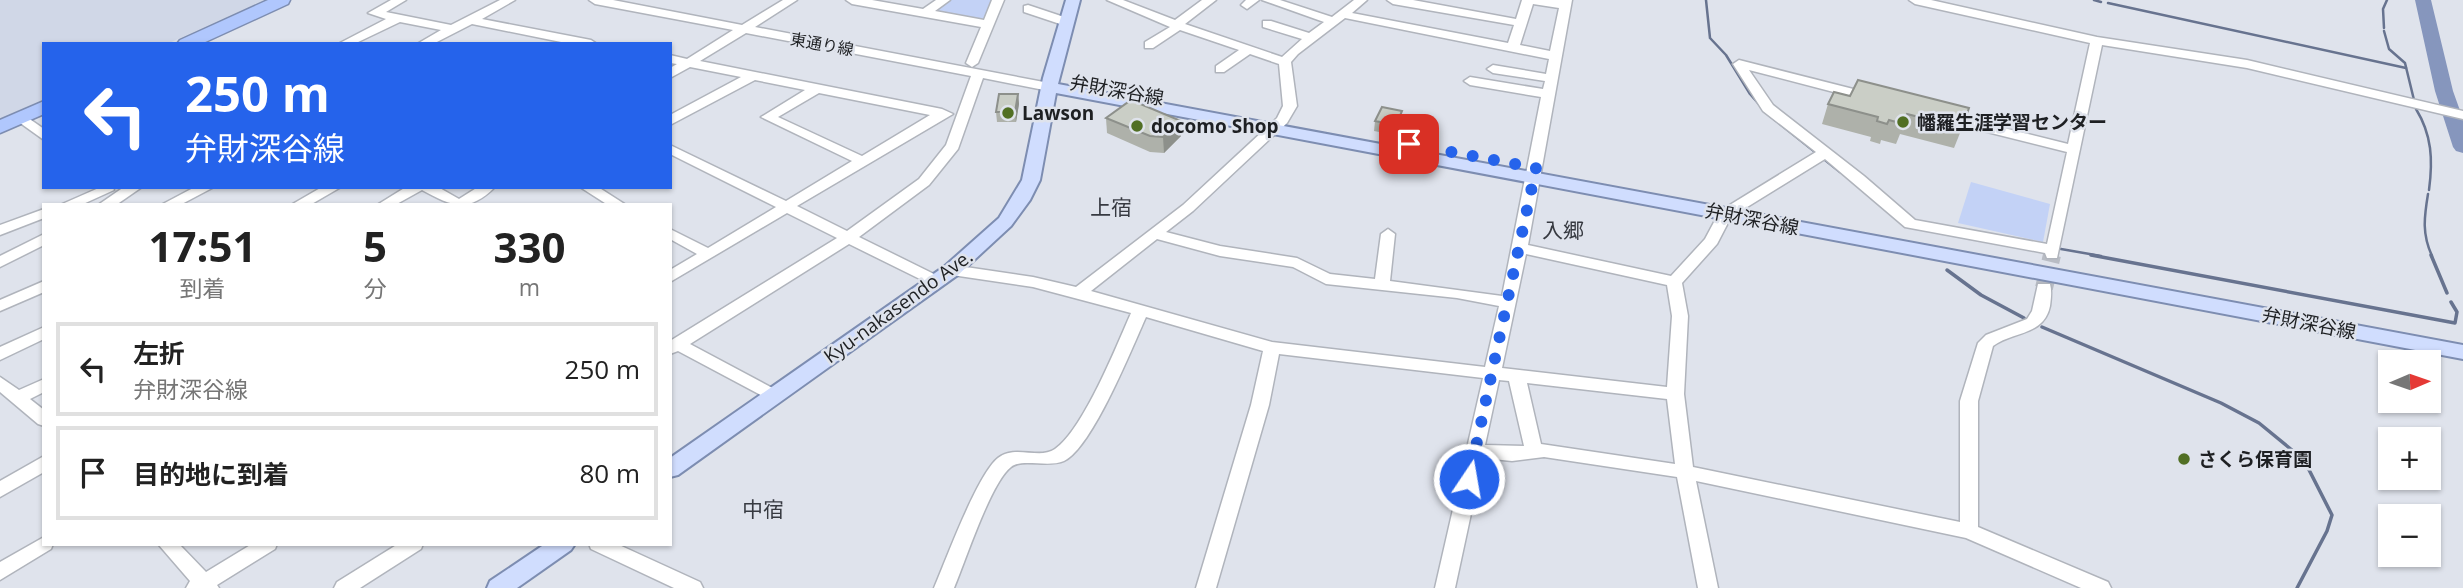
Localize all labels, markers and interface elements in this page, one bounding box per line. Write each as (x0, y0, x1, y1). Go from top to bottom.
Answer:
street label: 東通り線 (789, 28, 855, 60)
text: 250 m (185, 60, 330, 126)
street label: 弁財深谷線 (1068, 69, 1166, 111)
icon: left (70, 70, 161, 161)
place label: Lawson (1022, 100, 1094, 126)
marker: Lawson (1000, 105, 1016, 121)
place label: 幡羅生涯学習センター (1917, 109, 2107, 135)
place label: docomo Shop (1151, 113, 1278, 139)
pin (1379, 114, 1439, 174)
marker: 幡羅生涯学習センター (1895, 114, 1911, 130)
marker: docomo Shop (1129, 118, 1145, 134)
icon: arrive (1390, 125, 1428, 163)
text: 弁財深谷線 (185, 126, 345, 169)
district label: 上宿 (1090, 193, 1132, 221)
street label: 弁財深谷線 (1703, 197, 1801, 241)
district label: 入郷 (1542, 216, 1584, 244)
text: 17:51 (148, 217, 257, 274)
text: 5 (363, 217, 387, 274)
text: 330 (493, 218, 566, 275)
street label: Kyu-nakasendo Ave. (818, 243, 978, 369)
text: m (519, 271, 540, 303)
text: 到着 (179, 272, 225, 304)
text: 分 (363, 272, 386, 304)
street label: 弁財深谷線 (2260, 301, 2358, 345)
text: 左折 (133, 335, 185, 371)
icon: left (74, 350, 112, 388)
north arrow (2378, 350, 2441, 413)
map controls (2378, 350, 2441, 567)
text: 250 m (565, 351, 640, 387)
text: 弁財深谷線 (133, 373, 248, 405)
button: + (2378, 427, 2441, 490)
position arrow (1432, 442, 1506, 516)
place label: さくら保育園 (2198, 446, 2312, 472)
marker: さくら保育園 (2176, 451, 2192, 467)
icon: arrive (74, 454, 112, 492)
text: 80 m (579, 455, 640, 491)
text: 目的地に到着 (133, 456, 289, 492)
district label: 中宿 (742, 495, 784, 523)
button: − (2378, 504, 2441, 567)

